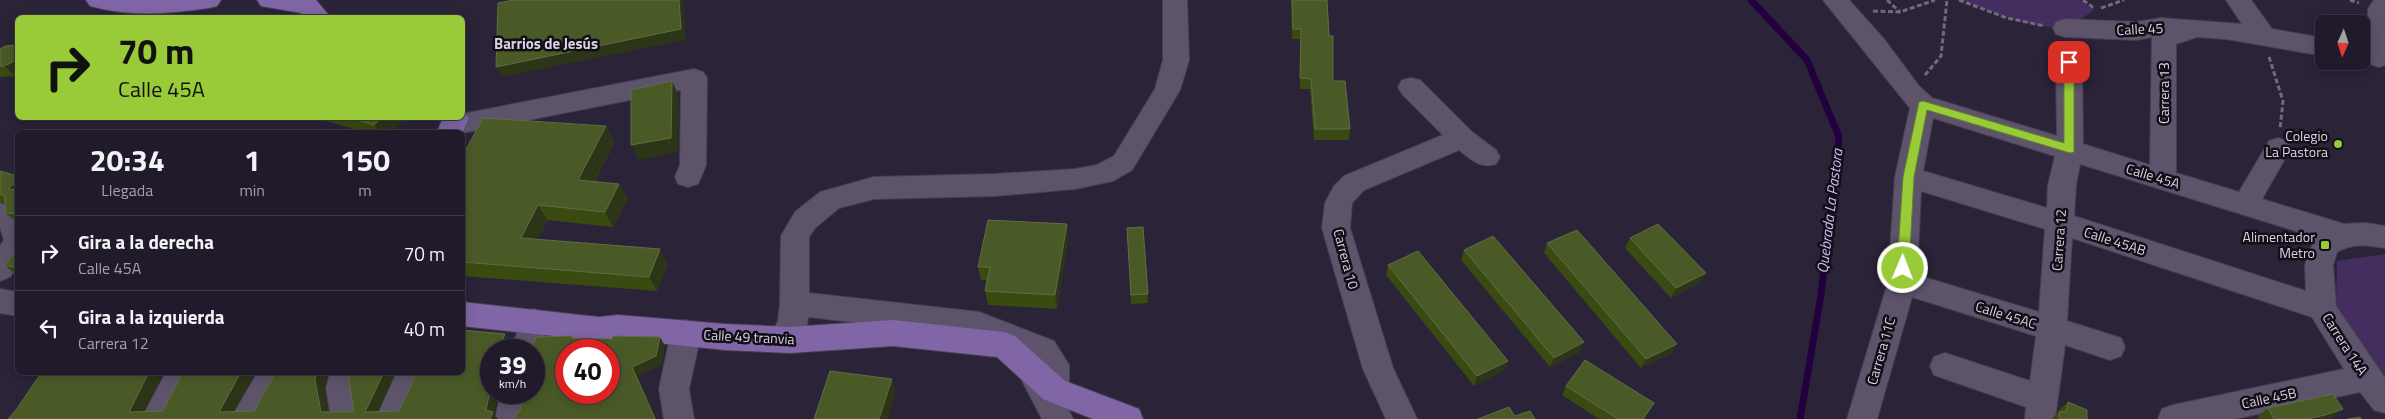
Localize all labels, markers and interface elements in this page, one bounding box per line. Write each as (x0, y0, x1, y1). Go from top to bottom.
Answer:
north arrow (2315, 15, 2370, 70)
map controls (2315, 15, 2370, 70)
street label: Calle 45 (2116, 17, 2164, 40)
text: 70 m (118, 24, 194, 78)
district label: Barrios de Jesús (494, 32, 598, 55)
icon: right (35, 35, 100, 100)
pin (2048, 41, 2090, 83)
icon: arrive (2055, 48, 2083, 76)
street label: Carrera 13 (2153, 62, 2174, 124)
text: Calle 45A (118, 72, 205, 106)
place label: Colegio La Pastora (2265, 125, 2328, 162)
text: 20:34 (90, 137, 165, 183)
text: 1 (244, 137, 261, 183)
text: 150 (340, 137, 390, 183)
marker: Colegio La Pastora (2332, 138, 2344, 150)
water label: Quebrada La Pastora (1810, 146, 1849, 274)
street label: Calle 45A (2124, 157, 2183, 194)
text: Llegada (101, 178, 153, 202)
text: min (239, 178, 265, 202)
text: m (358, 178, 372, 202)
street label: Carrera 12 (2046, 208, 2071, 272)
street label: Calle 45AB (2082, 221, 2149, 260)
street label: Carrera 10 (1328, 226, 1365, 292)
place label: Alimentador Metro (2243, 226, 2315, 263)
text: Gira a la derecha (78, 227, 214, 256)
icon: right (35, 239, 63, 267)
text: 70 m (404, 239, 445, 268)
marker: Alimentador Metro (2319, 239, 2331, 251)
position arrow (1876, 241, 1928, 293)
text: Calle 45A (78, 256, 141, 280)
street label: Calle 45AC (1973, 295, 2040, 334)
text: Gira a la izquierda (78, 302, 225, 331)
street label: Carrera 14A (2317, 309, 2374, 379)
icon: left (35, 314, 63, 342)
text: 40 m (404, 314, 445, 343)
street label: Carrera 11C (1861, 314, 1900, 387)
street label: Calle 49 tranvia (703, 324, 795, 349)
text: Carrera 12 (78, 331, 149, 355)
speed limit sign: 40 (555, 339, 620, 404)
text: 39 (498, 346, 527, 384)
text: km/h (499, 374, 526, 393)
street label: Calle 45B (2240, 381, 2298, 414)

